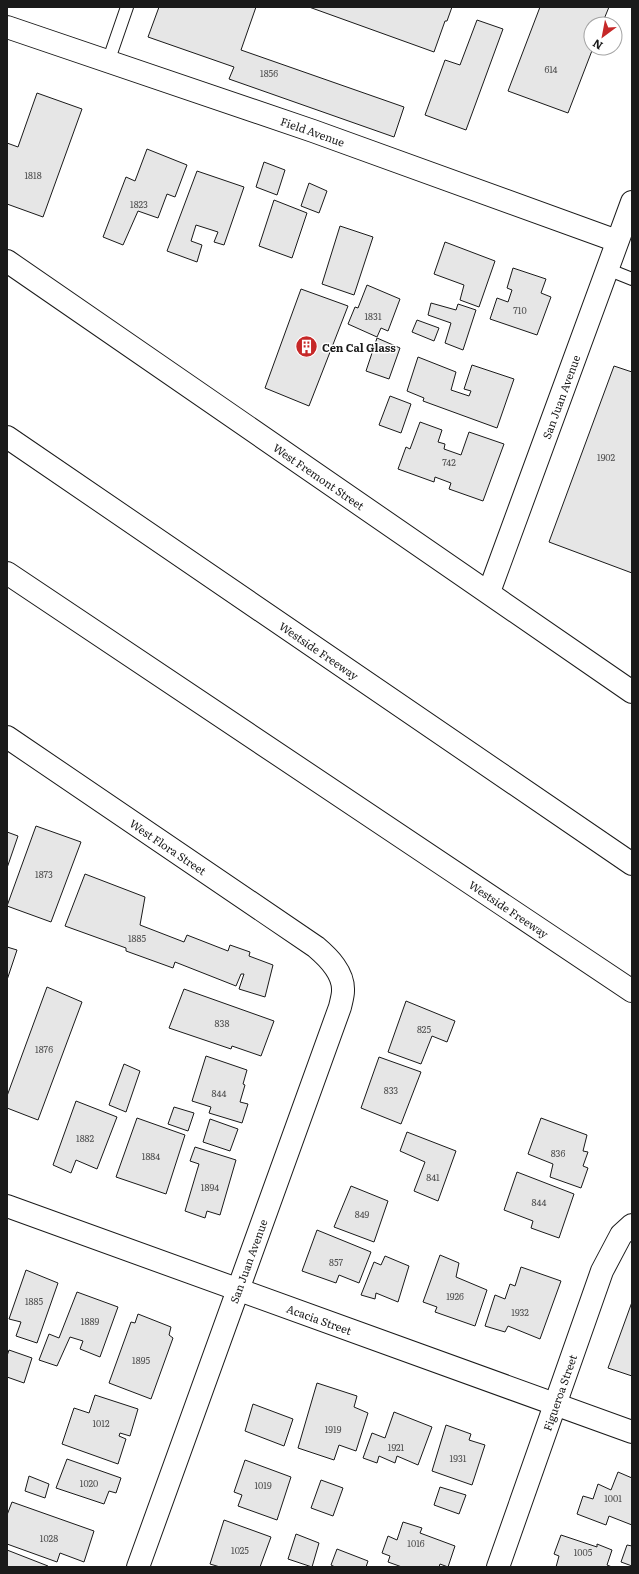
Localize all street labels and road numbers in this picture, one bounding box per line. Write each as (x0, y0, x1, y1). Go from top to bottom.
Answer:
street label: Field Avenue (278, 113, 347, 150)
street label: San Juan Avenue (538, 352, 583, 441)
street label: West Fremont Street (270, 439, 368, 514)
street label: Westside Freeway (276, 617, 363, 683)
street label: West Flora Street (127, 815, 210, 879)
street label: Westside Freeway (466, 876, 553, 942)
street label: San Juan Avenue (225, 1216, 271, 1305)
street label: Acacia Street (284, 1300, 355, 1338)
street label: Figueroa Street (538, 1351, 580, 1433)

